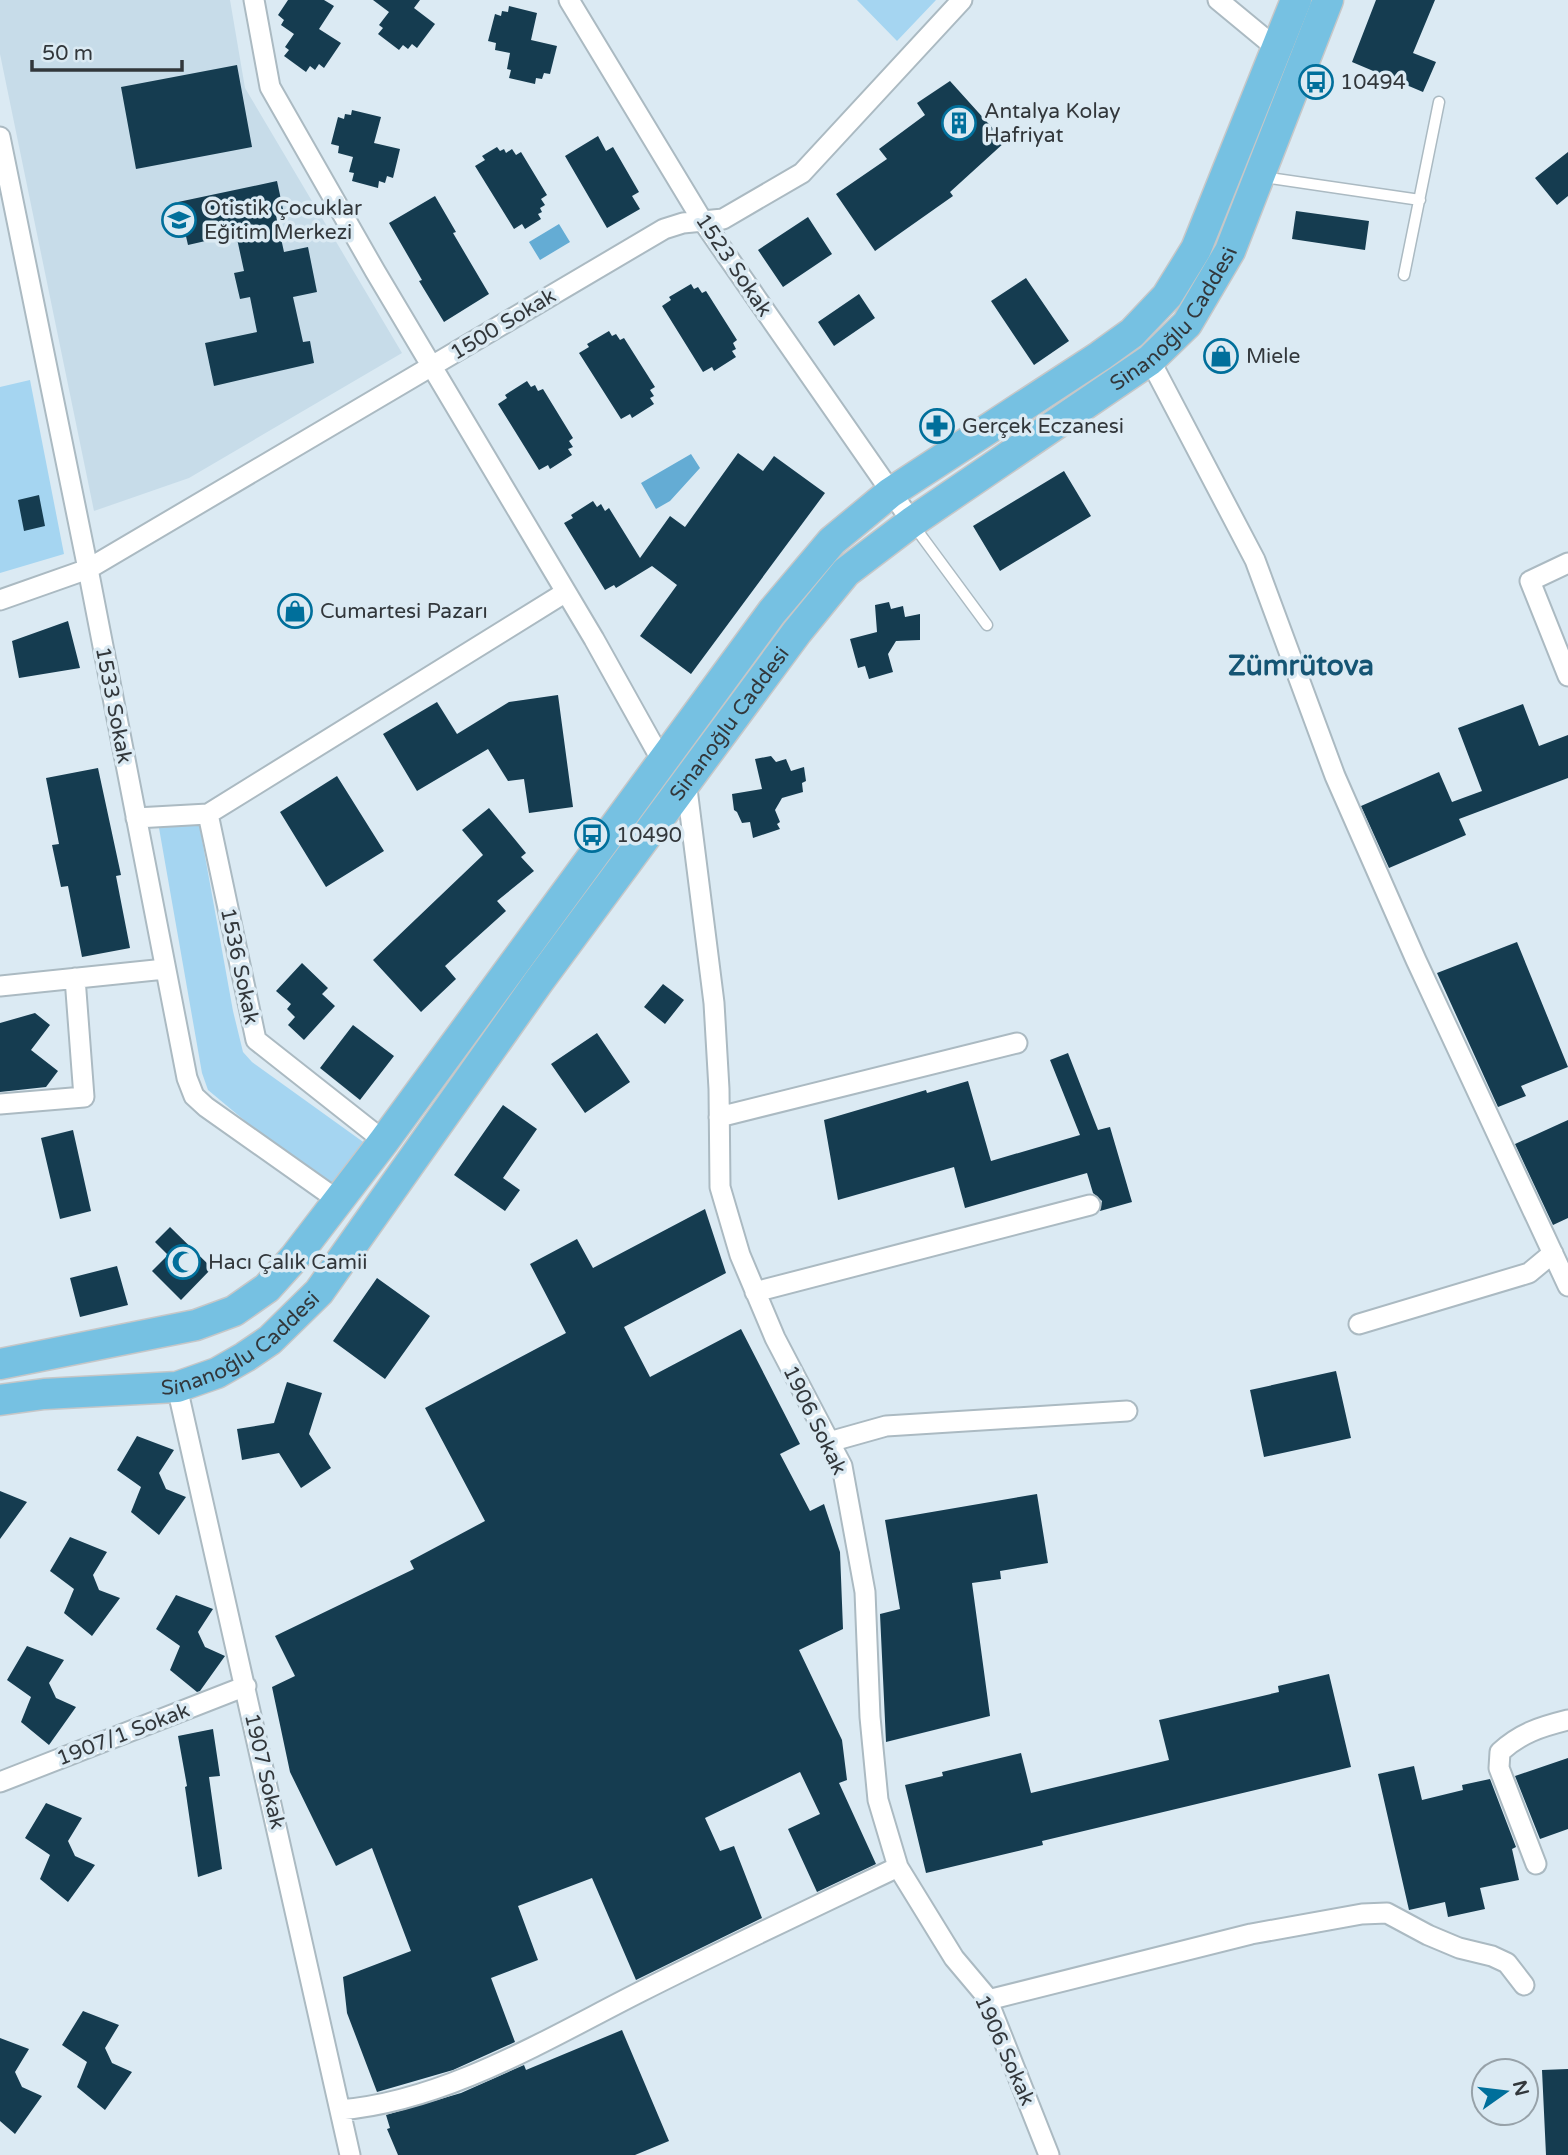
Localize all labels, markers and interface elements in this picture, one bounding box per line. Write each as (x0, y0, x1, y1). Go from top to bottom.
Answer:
scale bar (32, 28, 182, 72)
text: 50 m (42, 41, 93, 66)
bus stop icon: 10494 (1297, 63, 1335, 101)
place label: 10494 (1340, 70, 1406, 95)
place label: Antalya Kolay Hafriyat (984, 99, 1121, 148)
building icon: Antalya Kolay Hafriyat (940, 104, 978, 142)
place label: Otistik Çocuklar Eğitim Merkezi (204, 196, 362, 245)
school or university icon: Otistik Çocuklar Eğitim Merkezi (160, 201, 198, 239)
street label: 1523 Sokak (690, 209, 777, 321)
street label: Si̇nanoğlu Caddesi (1105, 244, 1243, 396)
street label: 1500 Sokak (446, 283, 560, 366)
shop icon: Miele (1202, 337, 1240, 375)
place label: Miele (1246, 344, 1300, 369)
pharmacy icon: Gerçek Eczanesi (918, 407, 956, 445)
place label: Gerçek Eczanesi (962, 414, 1124, 439)
shop icon: Cumartesi Pazarı (276, 592, 314, 630)
place label: Cumartesi Pazarı (320, 599, 488, 624)
street label: Si̇nanoğlu Caddesi (665, 642, 795, 806)
street label: 1533 Sokak (90, 645, 137, 766)
district label: Zümrütova (1228, 649, 1374, 683)
bus stop icon: 10490 (573, 816, 611, 854)
place label: 10490 (616, 823, 682, 848)
street label: 1536 Sokak (215, 906, 264, 1027)
mosque icon: Hacı Çalık Camii (164, 1243, 202, 1281)
place label: Hacı Çalık Camii (208, 1250, 367, 1275)
street label: Si̇nanoğlu Caddesi (160, 1287, 325, 1401)
street label: 1906 Sokak (777, 1362, 852, 1479)
street label: 1907/1 Sokak (53, 1698, 193, 1771)
street label: 1907 Sokak (239, 1711, 290, 1832)
street label: 1906 Sokak (969, 1991, 1040, 2109)
north arrow (1470, 2057, 1540, 2127)
text: N (1508, 2078, 1533, 2098)

